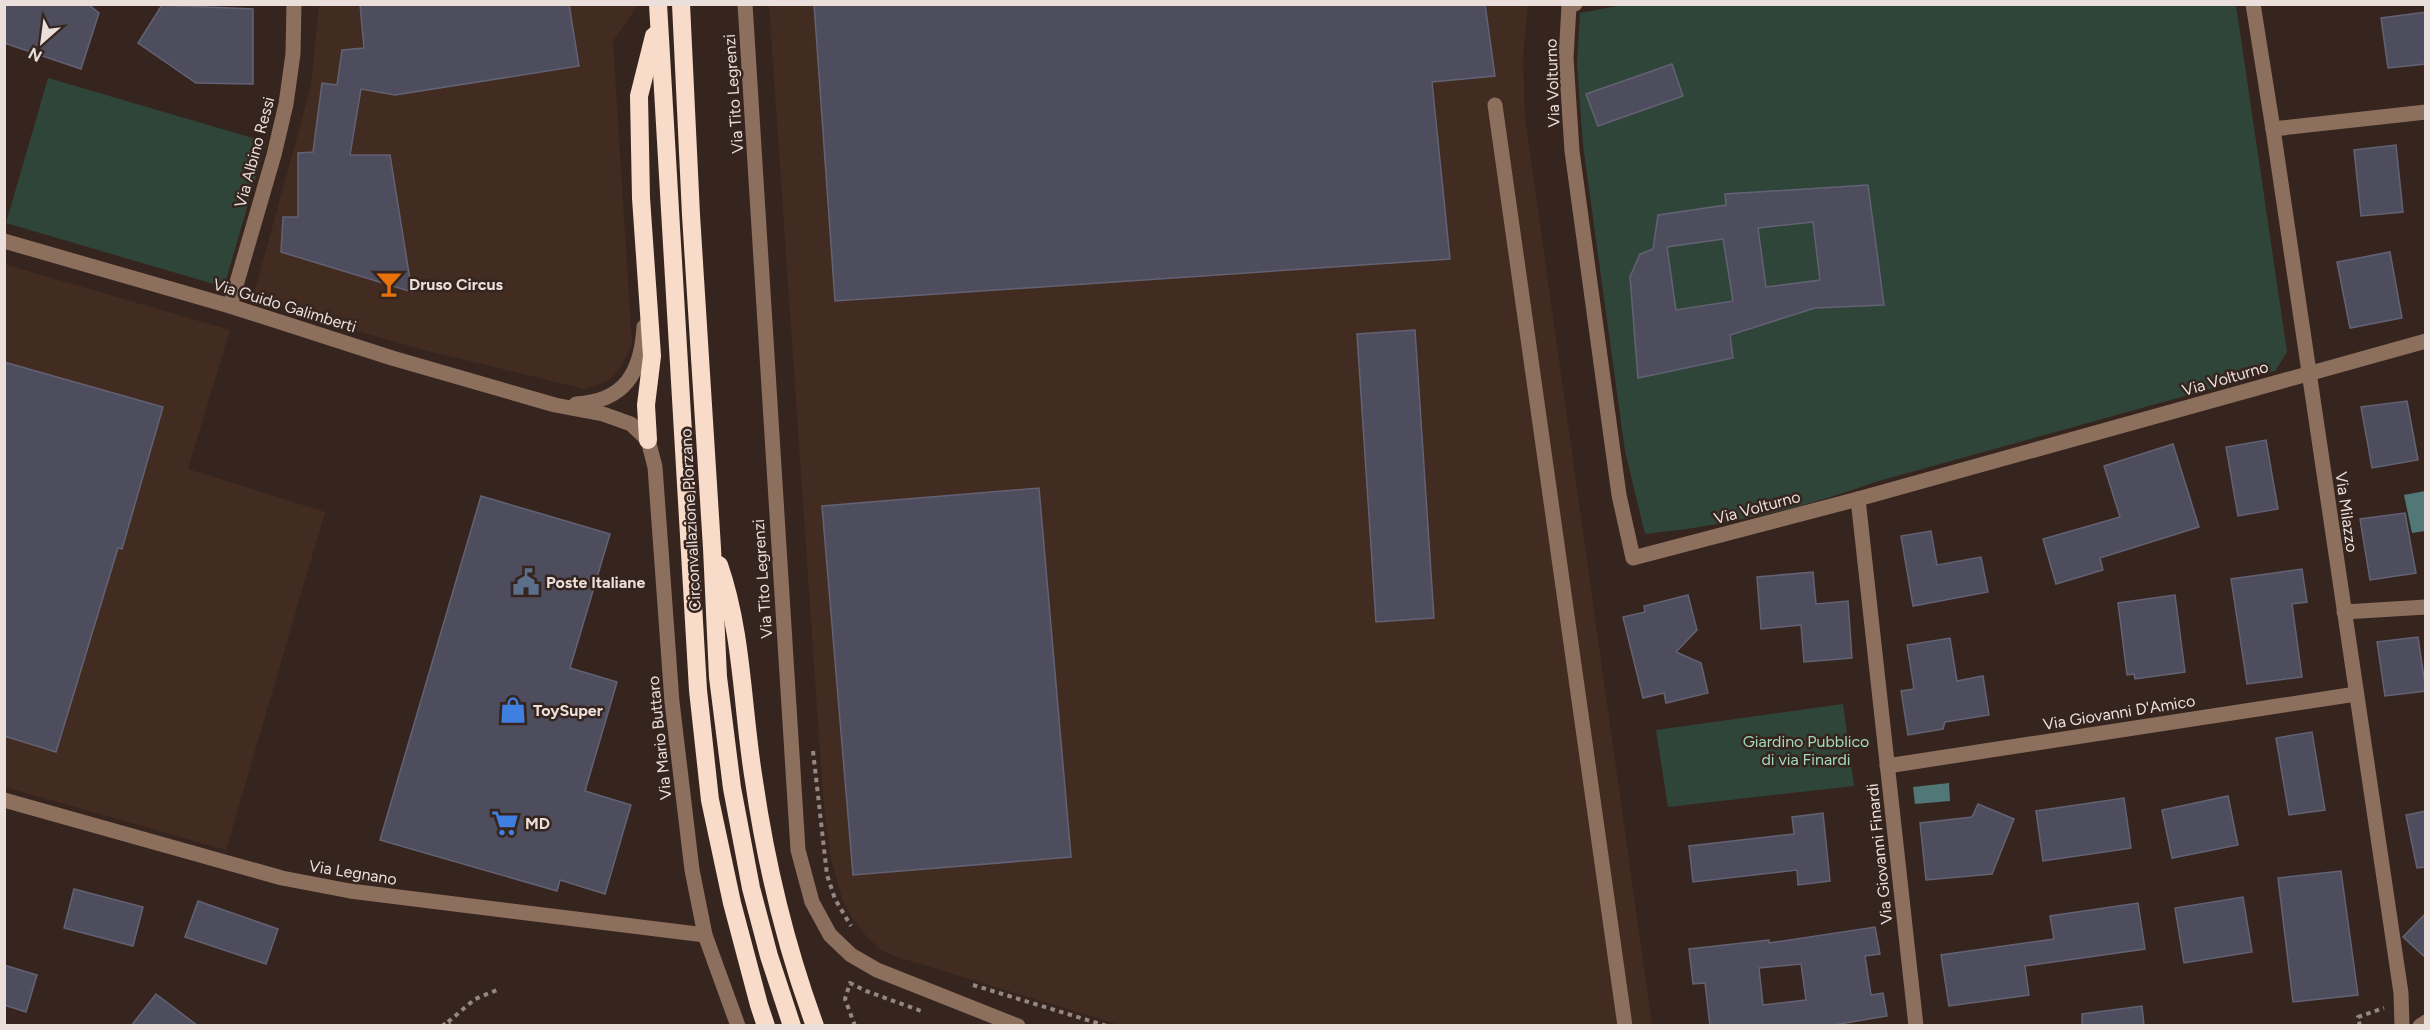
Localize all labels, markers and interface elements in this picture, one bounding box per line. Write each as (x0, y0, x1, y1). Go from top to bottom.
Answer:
north arrow (12, 12, 72, 72)
street label: Via Tito Legrenzi (720, 34, 747, 154)
street label: Via Volturno (1541, 38, 1564, 128)
text: N (25, 44, 45, 66)
street label: Via Albino Ressi (231, 95, 278, 210)
bar icon: Druso Circus (374, 269, 404, 299)
street label: Via Guido Galimberti (211, 275, 359, 336)
place label: Druso Circus (409, 275, 504, 294)
street label: Via Volturno (2180, 357, 2270, 400)
street label: Circonvallazione Plorzano (676, 428, 705, 612)
street label: Via Milazzo (2331, 471, 2362, 553)
street label: Via Volturno (1712, 487, 1802, 528)
street label: Via Tito Legrenzi (749, 519, 776, 639)
public building icon: Poste Italiane (511, 567, 541, 597)
place label: Poste Italiane (546, 573, 645, 592)
street label: Via Mario Buttaro (644, 675, 675, 801)
street label: Via Giovanni D'Amico (2042, 691, 2197, 734)
shop icon: ToySuper (498, 695, 528, 725)
place label: ToySuper (533, 701, 603, 720)
park label: Giardino Pubblico di via Finardi (1743, 732, 1869, 769)
street label: Via Giovanni Finardi (1863, 783, 1896, 925)
supermarket icon: MD (490, 808, 520, 838)
place label: MD (525, 814, 550, 833)
street label: Via Legnano (308, 856, 398, 889)

